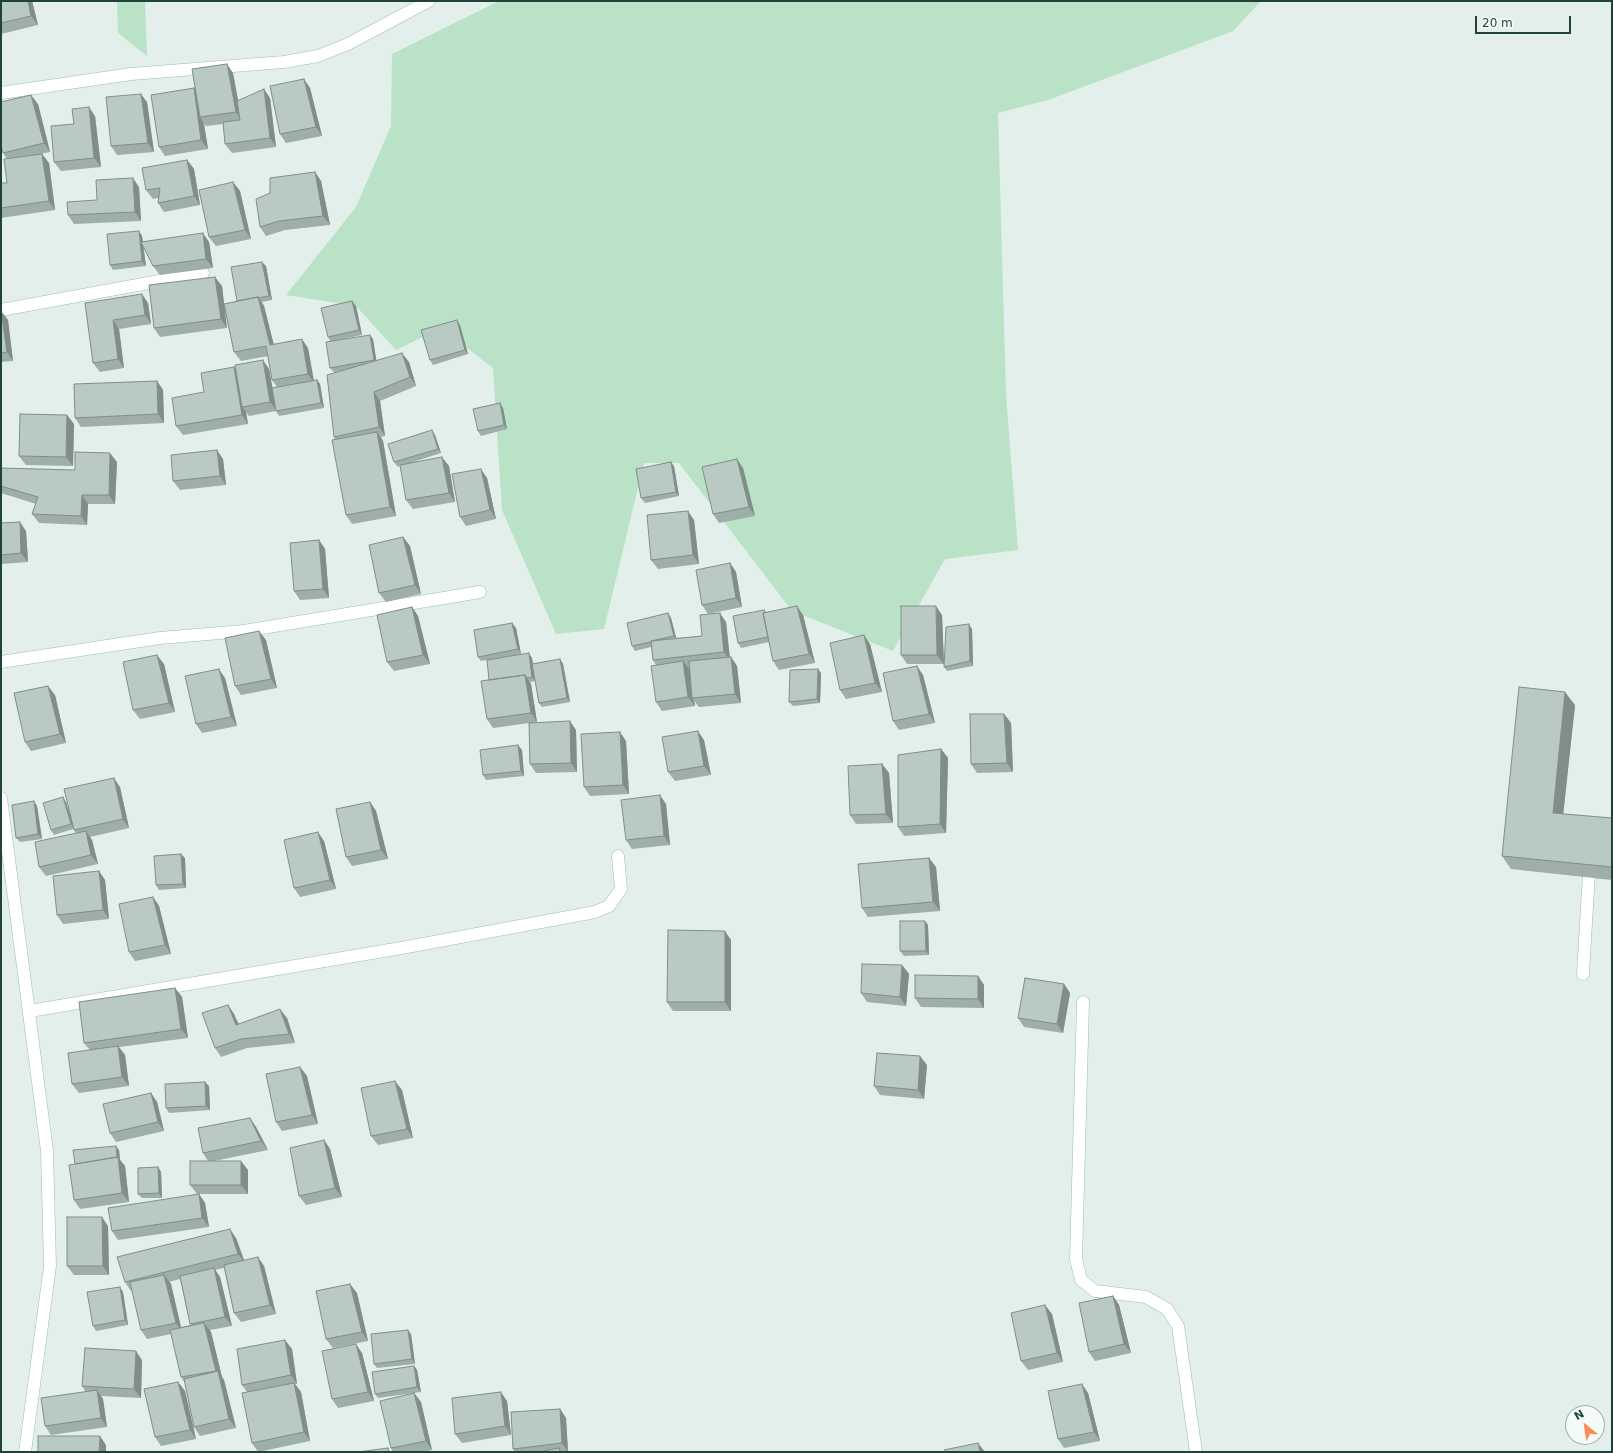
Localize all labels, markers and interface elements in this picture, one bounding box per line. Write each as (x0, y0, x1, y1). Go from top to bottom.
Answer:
scale bar (1477, 8, 1573, 34)
text: 20 m (1482, 16, 1513, 30)
north arrow (1565, 1405, 1605, 1445)
text: N (1572, 1407, 1586, 1423)

